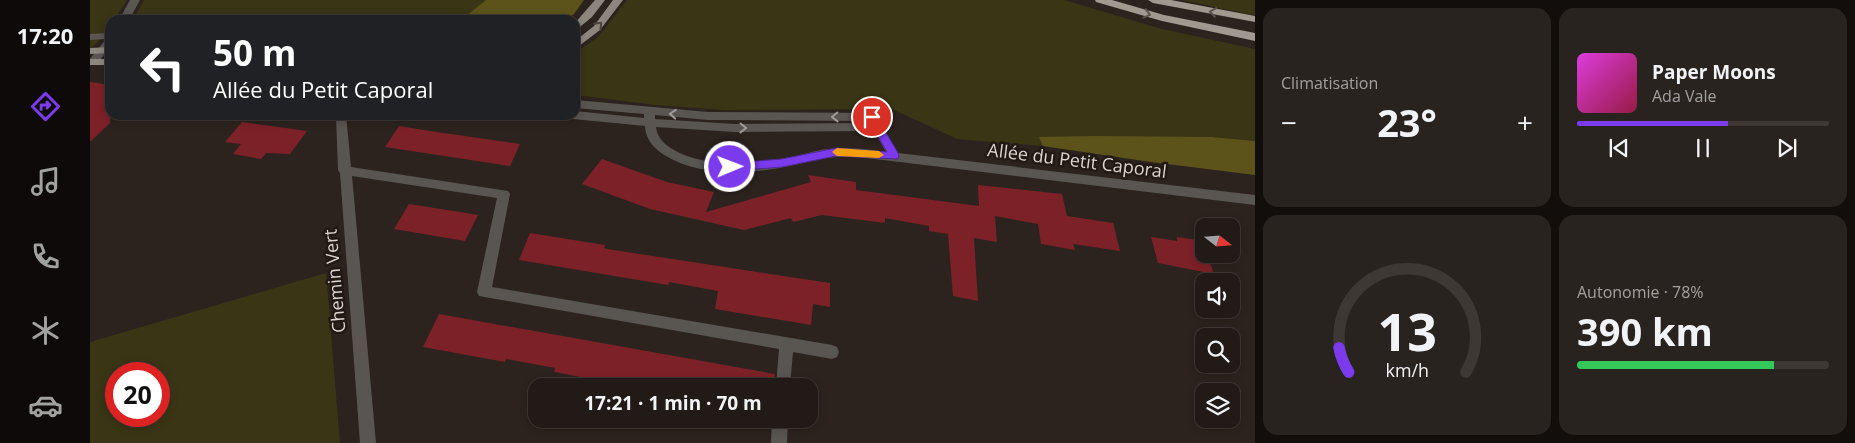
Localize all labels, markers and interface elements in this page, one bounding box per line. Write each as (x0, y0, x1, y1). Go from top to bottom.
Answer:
one-way arrow (1142, 8, 1150, 18)
one-way arrow (1209, 8, 1218, 18)
text: 17:20 (17, 20, 73, 50)
one-way arrow (593, 22, 602, 31)
text: 50 m (213, 29, 296, 76)
icon: left (130, 35, 195, 100)
text: Paper Moons (1652, 59, 1776, 85)
text: Climatisation (1281, 72, 1378, 94)
text: Allée du Petit Caporal (213, 74, 433, 104)
text: Ada Vale (1652, 85, 1716, 107)
icon: directions (28, 89, 63, 124)
pin (851, 96, 893, 138)
text: 23° (1377, 96, 1437, 148)
icon: arrive (858, 103, 886, 131)
text: − (1281, 103, 1297, 141)
text: + (1517, 103, 1533, 141)
one-way arrow (669, 108, 677, 119)
one-way arrow (831, 112, 838, 122)
one-way arrow (740, 123, 748, 134)
icon: previous (1605, 134, 1633, 162)
icon: pause (1689, 134, 1717, 162)
icon: next (1773, 134, 1801, 162)
street label: Allée du Petit Caporal (986, 137, 1168, 183)
position arrow (703, 140, 755, 192)
icon: music (28, 164, 63, 199)
north arrow (1195, 218, 1240, 262)
map controls (1195, 218, 1240, 428)
street label: Chemin Vert (318, 228, 350, 334)
icon: phone (28, 239, 63, 274)
button: sound (1195, 273, 1240, 318)
text: Autonomie · 78% (1577, 281, 1704, 303)
text: 13 (1377, 295, 1437, 366)
text: 390 km (1577, 305, 1713, 357)
icon: climate (28, 313, 63, 348)
button: search (1195, 328, 1240, 373)
text: km/h (1385, 358, 1429, 382)
speed limit sign: 20 (105, 362, 170, 427)
button: layers (1195, 383, 1240, 428)
icon: car (28, 388, 63, 423)
text: 17:21 · 1 min · 70 m (584, 390, 762, 416)

